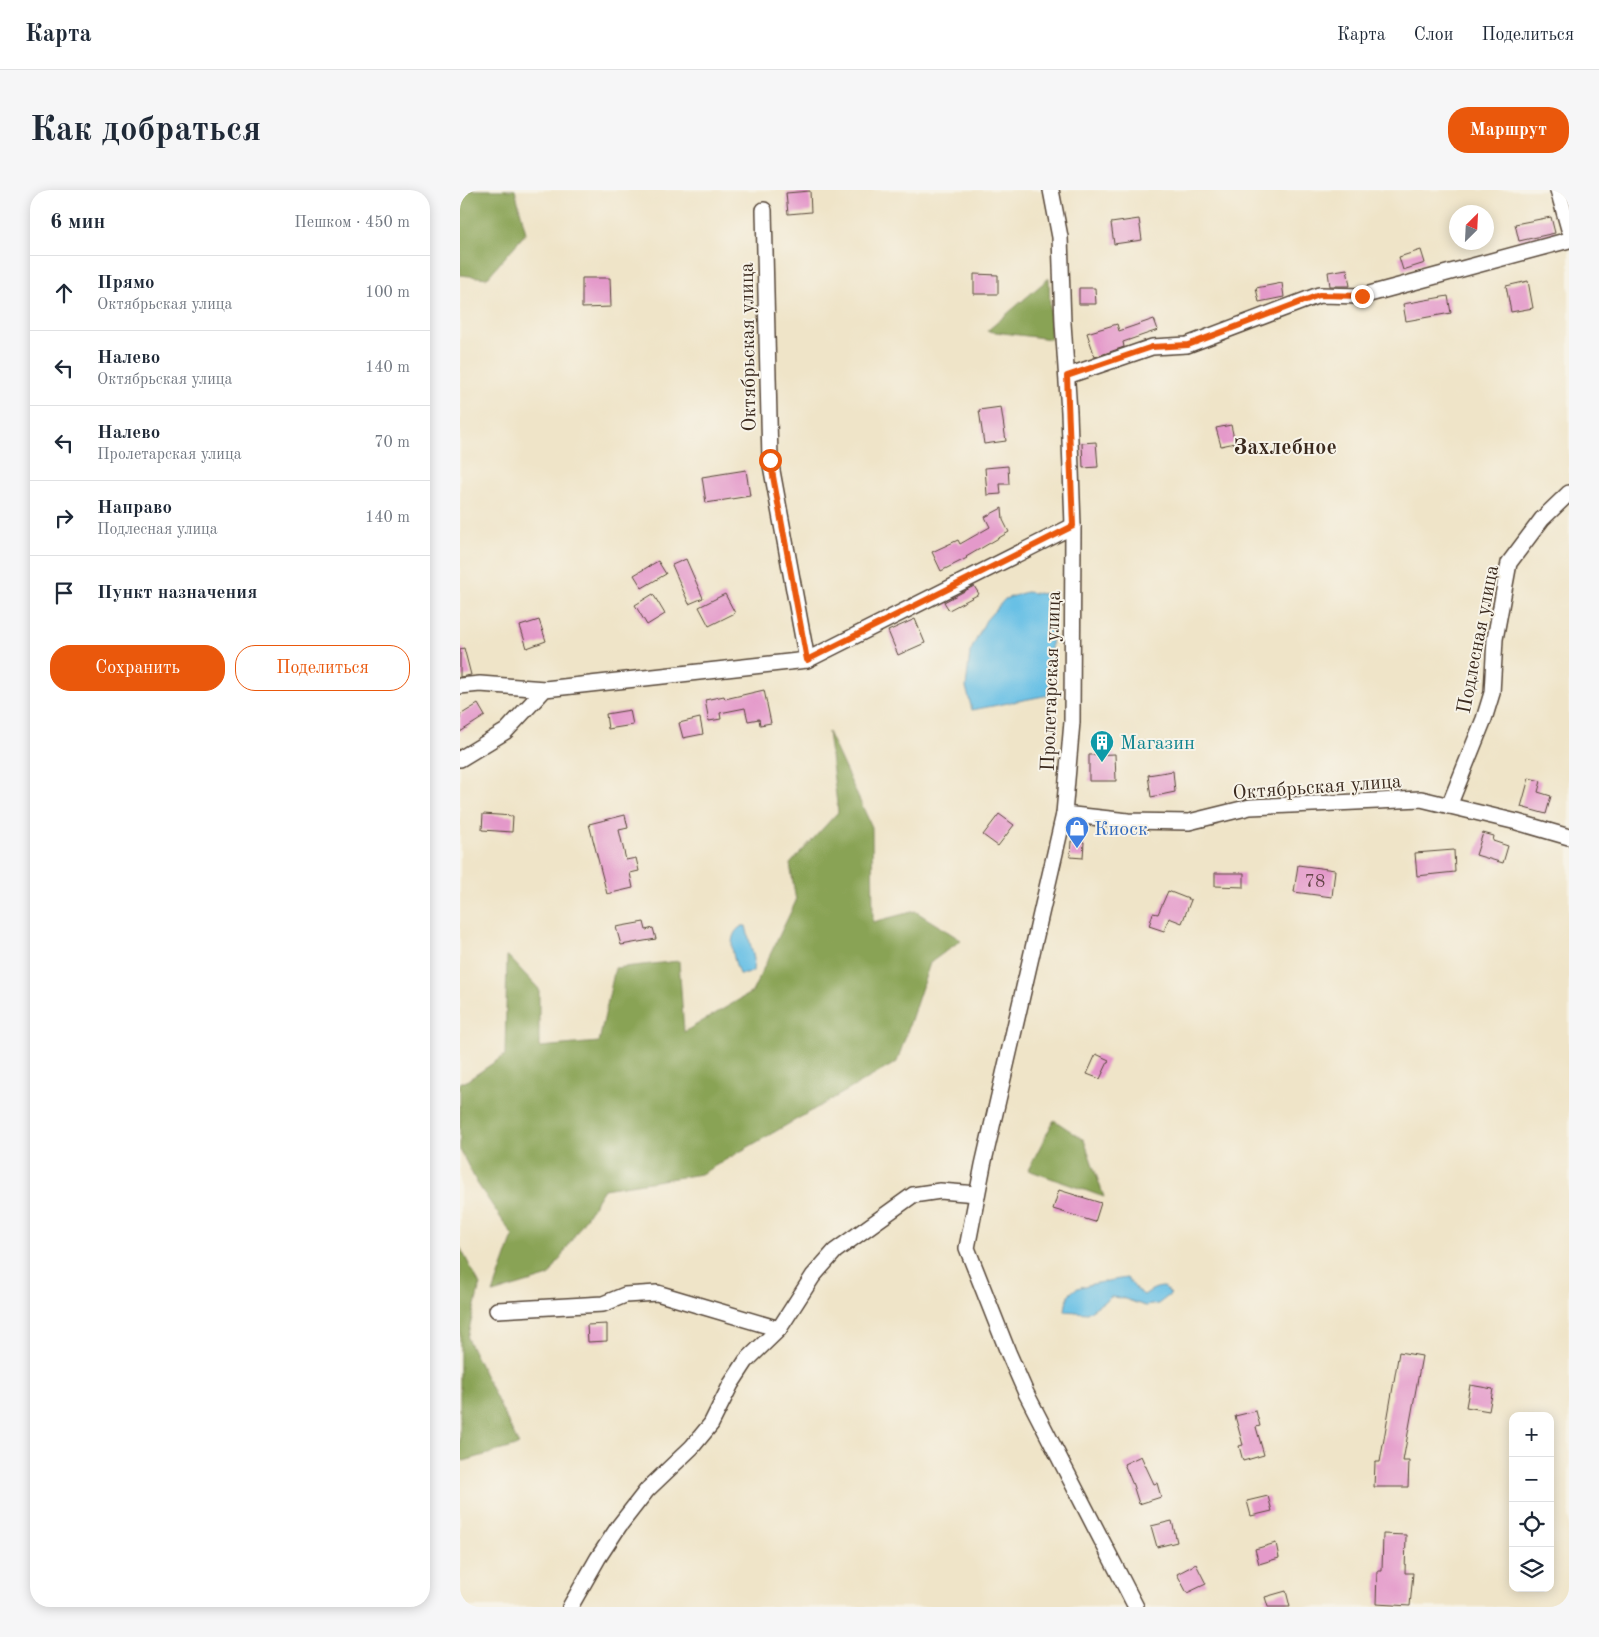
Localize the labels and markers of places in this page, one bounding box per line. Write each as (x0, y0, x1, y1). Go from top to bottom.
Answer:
building icon: Магазин (1089, 729, 1115, 763)
place label: Магазин (1120, 734, 1195, 754)
shop icon: Киоск (1064, 815, 1090, 849)
place label: Киоск (1094, 820, 1148, 840)

